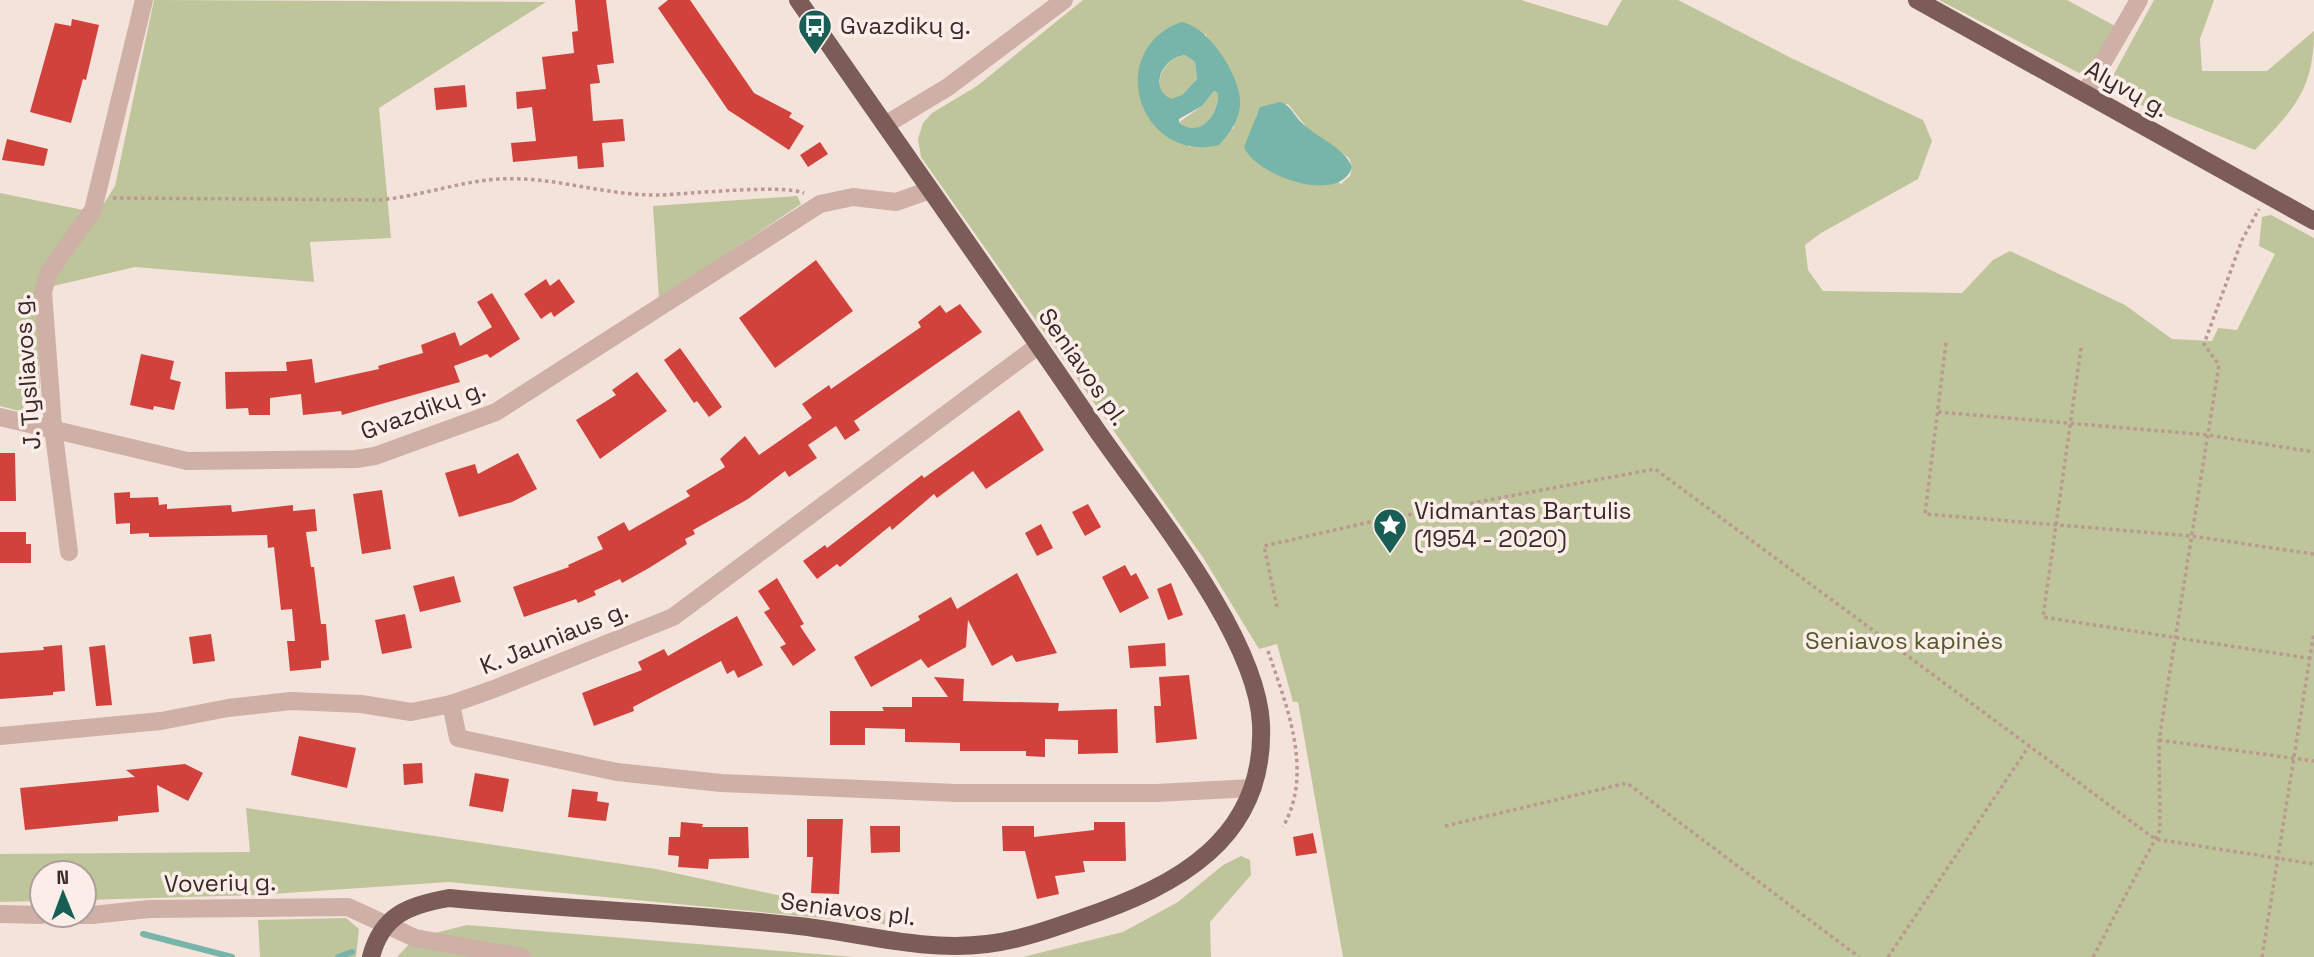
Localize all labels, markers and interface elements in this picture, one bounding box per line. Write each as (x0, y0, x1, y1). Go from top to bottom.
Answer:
bus stop icon: Gvazdikų g. (796, 7, 834, 56)
place label: Gvazdikų g. (840, 10, 971, 41)
street label: Alyvų g. (2080, 53, 2175, 124)
street label: J. Tysliavos g. (6, 293, 47, 451)
street label: Seniavos pl. (1032, 302, 1135, 431)
street label: Gvazdikų g. (356, 373, 490, 446)
place label: Vidmantas Bartulis (1954 - 2020) (1414, 495, 1631, 554)
place icon: Vidmantas Bartulis (1954 - 2020) (1371, 506, 1409, 555)
street label: K. Jauniaus g. (475, 594, 632, 681)
park label: Seniavos kapinės (1805, 625, 2003, 656)
north arrow (28, 859, 98, 929)
text: N (56, 865, 69, 890)
street label: Voverių g. (164, 866, 276, 899)
street label: Seniavos pl. (779, 885, 918, 932)

